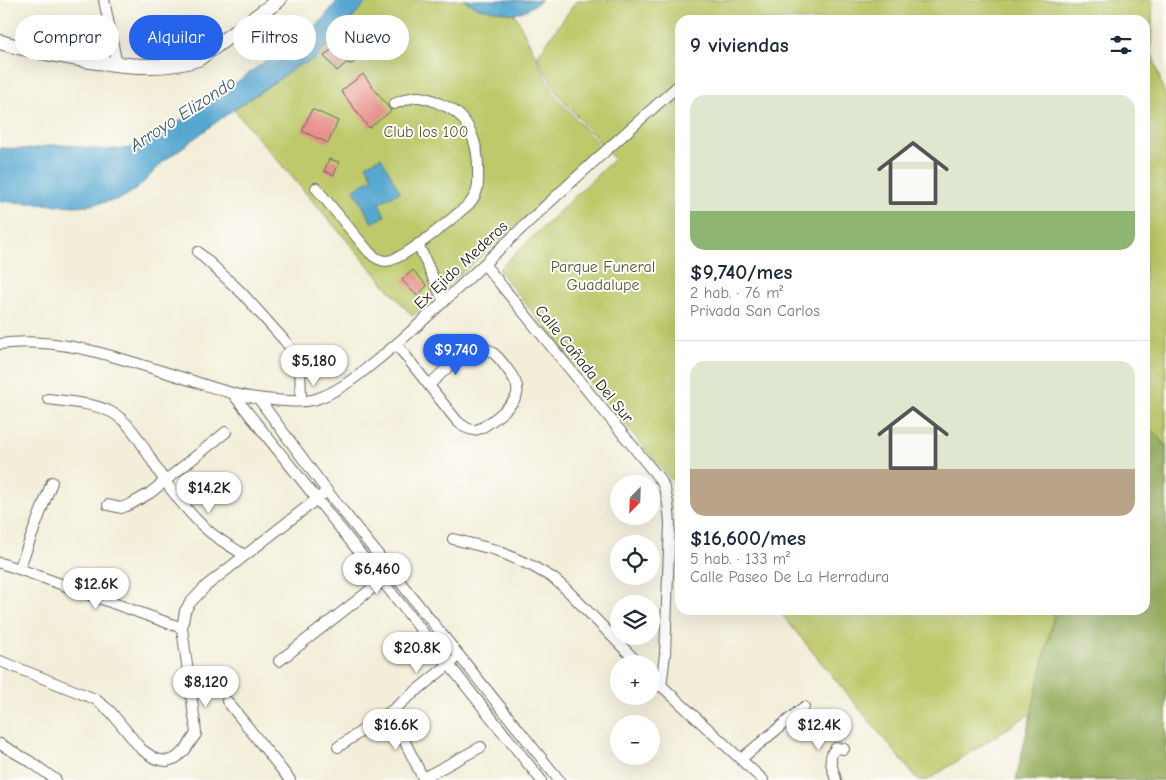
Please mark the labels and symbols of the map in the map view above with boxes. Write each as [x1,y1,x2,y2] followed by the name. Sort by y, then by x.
[125,72,240,157] water label: Arroyo Elizondo
[383,123,469,141] park label: Club los 100
[411,217,512,313] street label: Ex Ejido Mederos
[551,258,655,294] park label: Parque Funeral Guadalupe
[531,302,637,427] street label: Calle Cañada Del Sur
[415,334,497,376] pin: $9,740
[273,344,355,387] pin: $5,180
[168,472,250,514] pin: $14.2K
[610,475,660,525] north arrow
[336,552,418,595] pin: $6,460
[55,568,137,610] pin: $12.6K
[376,632,458,674] pin: $20.8K
[165,666,247,708] pin: $8,120
[355,708,437,751] pin: $16.6K
[778,708,860,751] pin: $12.4K

